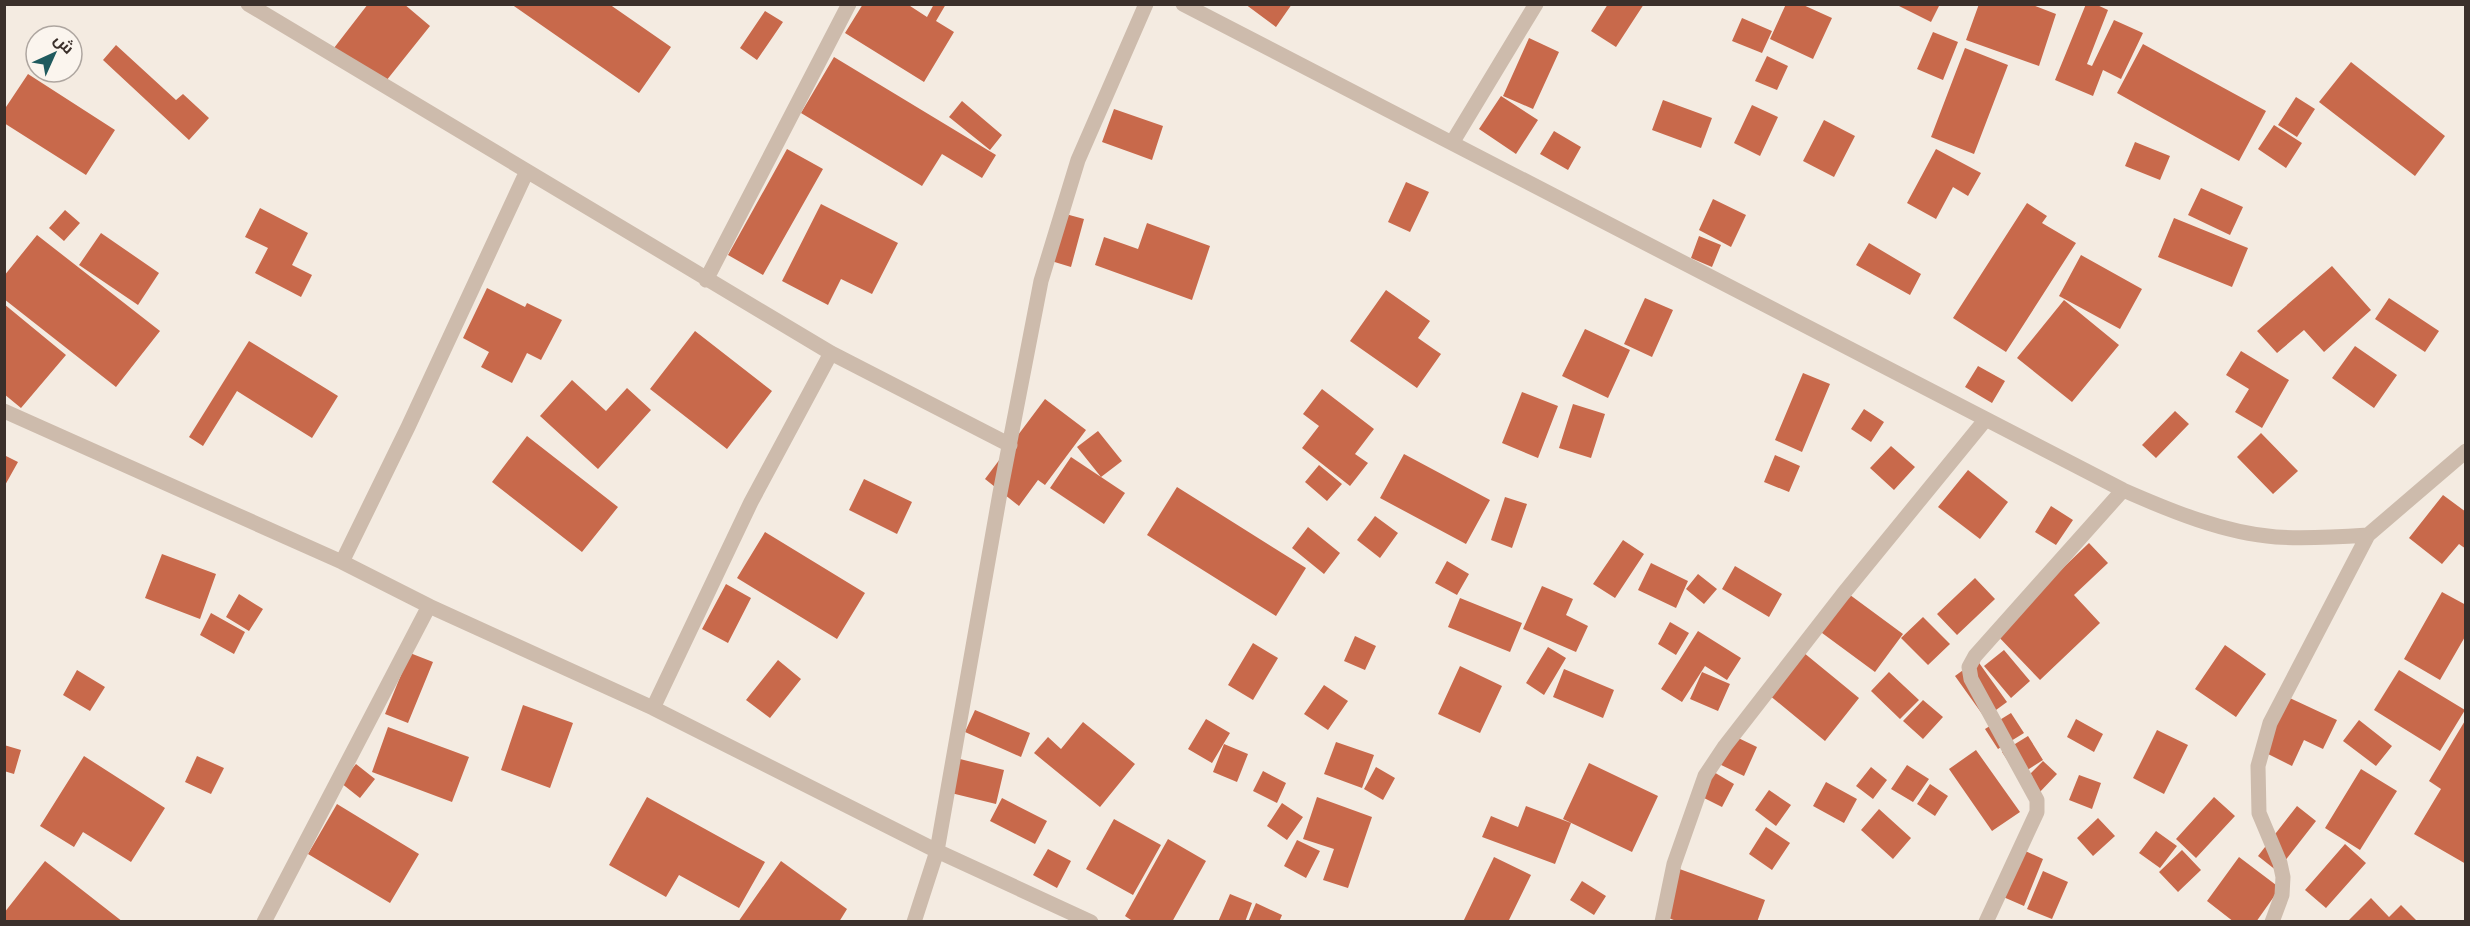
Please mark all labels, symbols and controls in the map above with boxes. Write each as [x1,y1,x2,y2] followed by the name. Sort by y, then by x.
[24,24,84,84] north arrow
[50,28,80,58] text: ش

